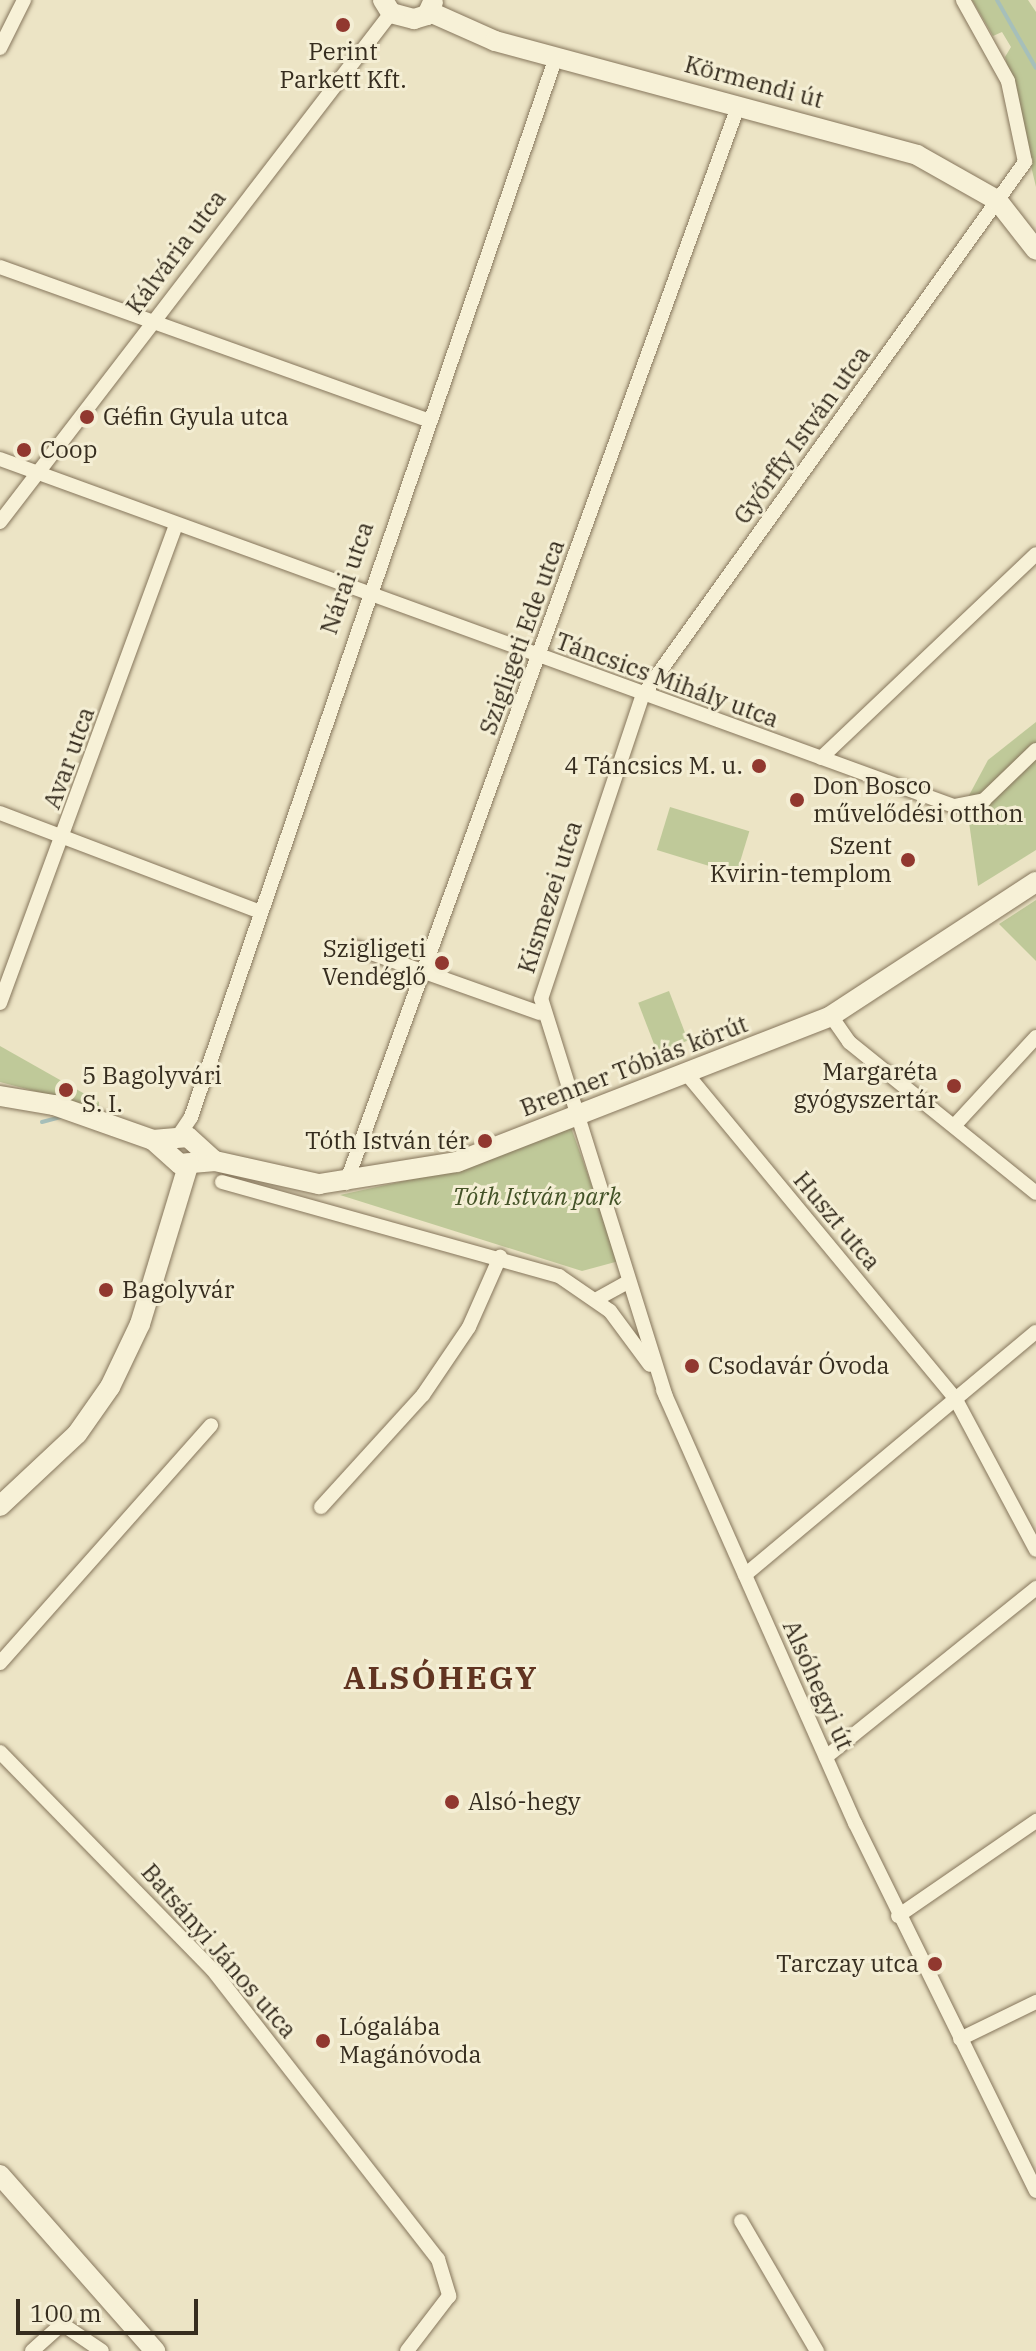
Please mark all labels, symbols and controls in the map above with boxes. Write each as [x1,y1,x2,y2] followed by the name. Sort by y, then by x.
[334,16,352,34] marker: Perint Parkett Kft.
[279,38,407,94] place label: Perint Parkett Kft.
[681,50,827,114] street label: Körmendi út
[120,184,232,320] street label: Kálvária utca
[728,340,876,530] street label: Győrffy István utca
[103,403,289,431] place label: Géfin Gyula utca
[78,408,96,426] marker: Géfin Gyula utca
[40,436,97,464] place label: Coop
[15,441,33,459] marker: Coop
[314,518,380,638] street label: Nárai utca
[473,535,571,739] street label: Szigligeti Ede utca
[551,626,783,734] street label: Táncsics Mihály utca
[37,703,101,813] street label: Avar utca
[564,752,743,780] place label: 4 Táncsics M. u.
[750,757,768,775] marker: 4 Táncsics M. u.
[813,772,1024,828] place label: Don Bosco művelődési otthon
[788,791,806,809] marker: Don Bosco művelődési otthon
[512,817,588,977] street label: Kismezei utca
[710,832,892,888] place label: Szent Kvirin-templom
[899,851,917,869] marker: Szent Kvirin-templom
[322,935,426,991] place label: Szigligeti Vendéglő
[433,954,451,972] marker: Szigligeti Vendéglő
[516,1009,752,1123] street label: Brenner Tóbiás körút
[794,1058,938,1114] place label: Margaréta gyógyszertár
[82,1062,222,1118] place label: 5 Bagolyvári S. I.
[945,1077,963,1095] marker: Margaréta gyógyszertár
[57,1081,75,1099] marker: 5 Bagolyvári S. I.
[305,1127,469,1155] place label: Tóth István tér
[476,1132,494,1150] marker: Tóth István tér
[787,1166,887,1276] street label: Huszt utca
[453,1183,621,1211] park label: Tóth István park
[122,1276,234,1304] place label: Bagolyvár
[97,1281,115,1299] marker: Bagolyvár
[708,1352,890,1380] place label: Csodavár Óvoda
[683,1357,701,1375] marker: Csodavár Óvoda
[777,1616,859,1754] street label: Alsóhegyi út
[343,1658,539,1696] district label: ALSÓHEGY
[468,1788,581,1816] place label: Alsó-hegy
[443,1793,461,1811] marker: Alsó-hegy
[135,1858,303,2044] street label: Batsányi János utca
[776,1950,919,1978] place label: Tarczay utca
[926,1955,944,1973] marker: Tarczay utca
[339,2013,482,2069] place label: Lógalába Magánóvoda
[314,2032,332,2050] marker: Lógalába Magánóvoda
[20,2283,202,2333] scale bar
[30,2297,102,2329] text: 100 m

